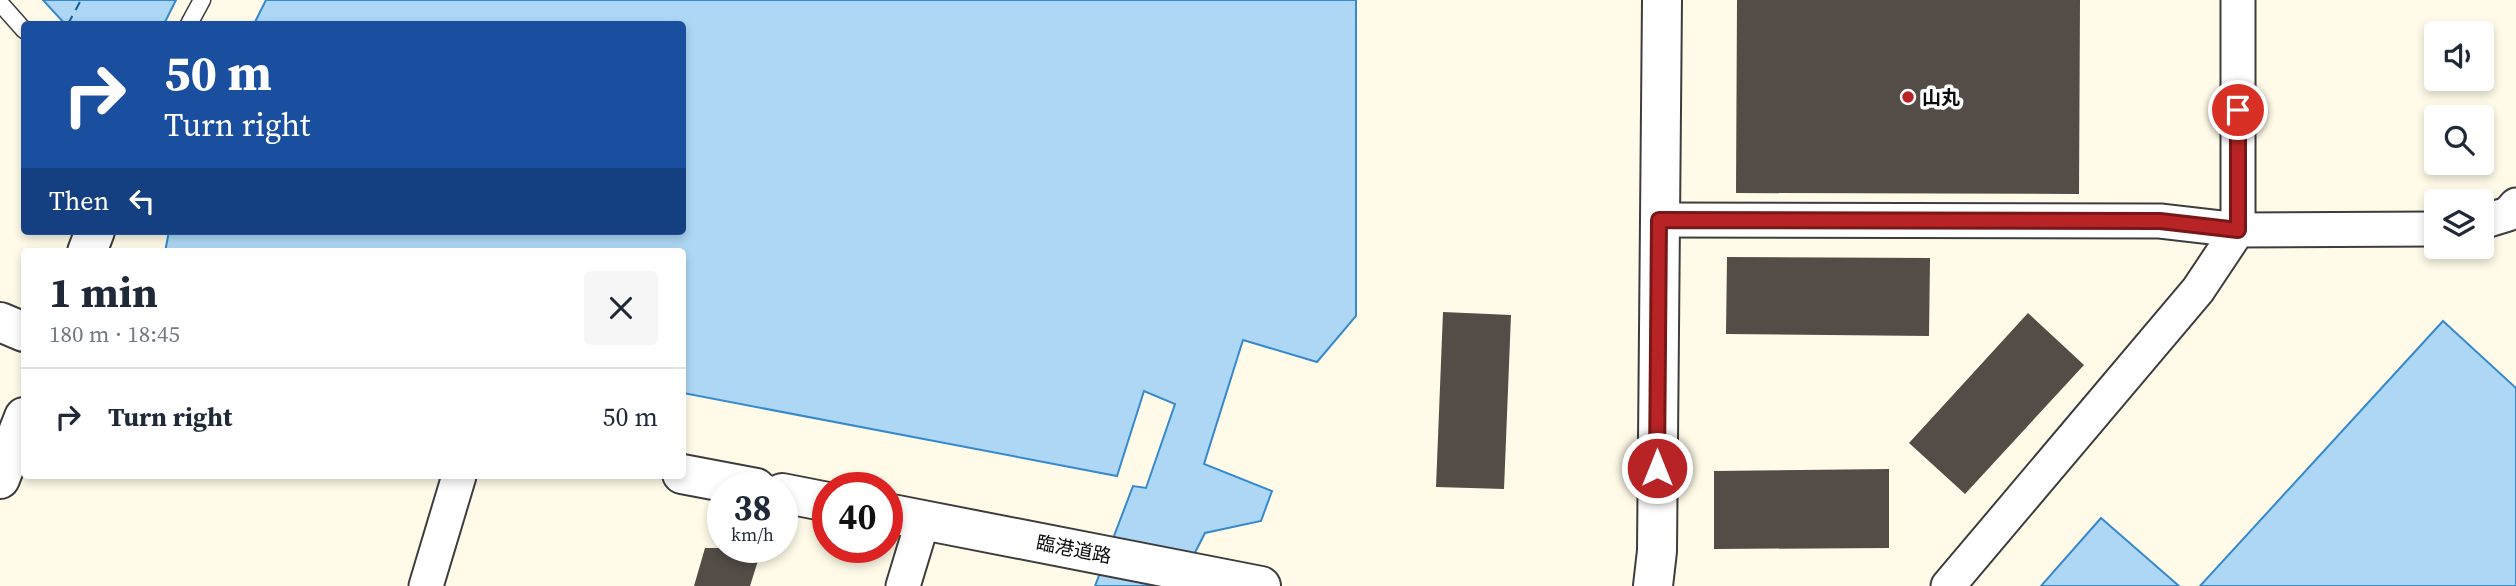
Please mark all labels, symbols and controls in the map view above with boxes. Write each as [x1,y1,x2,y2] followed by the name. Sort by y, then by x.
[2424,21,2494,259] map controls
[2424,21,2494,91] button: sound
[164,39,272,106] text: 50 m
[49,49,140,140] icon: right
[2208,80,2268,140] pin
[1922,84,1960,110] place label: 山丸
[1900,89,1916,105] marker: 山丸
[2219,91,2257,129] icon: arrive
[164,103,310,147] text: Turn right
[2424,105,2494,175] button: search
[123,182,161,220] icon: left
[49,183,109,219] text: Then
[2424,189,2494,259] button: layers
[49,263,158,321] text: 1 min
[584,271,658,345] button: close
[49,318,180,350] text: 180 m · 18:45
[49,398,87,436] icon: right
[108,399,232,435] text: Turn right
[603,399,658,435] text: 50 m
[1620,431,1694,505] position arrow
[812,472,903,563] speed limit sign: 40
[734,484,771,532] text: 38
[731,522,774,547] text: km/h
[1034,529,1114,569] street label: 臨港道路

